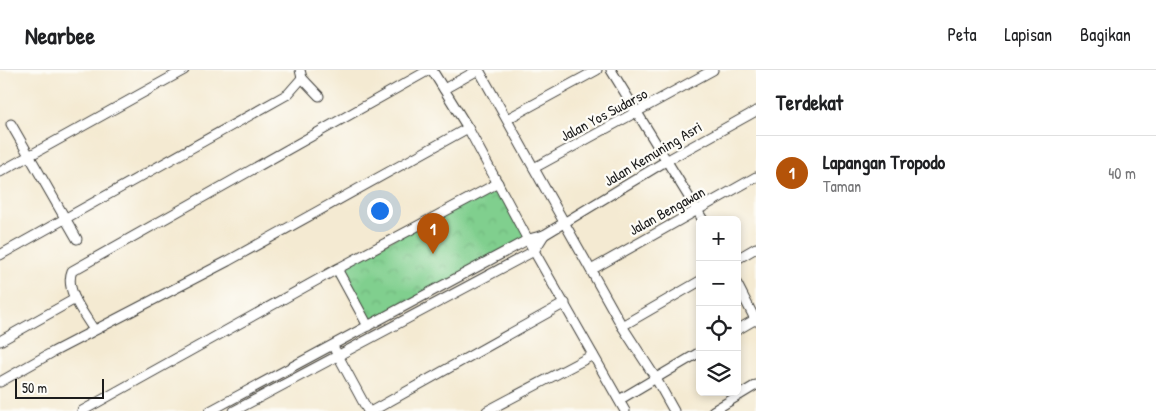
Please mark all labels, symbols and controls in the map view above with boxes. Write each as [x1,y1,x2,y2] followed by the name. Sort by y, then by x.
[25,19,95,51] text: Nearbee
[947,22,976,47] text: Peta
[1004,22,1052,47] text: Lapisan
[1080,22,1131,47] text: Bagikan
[557,83,651,146] street label: Jalan Yos Sudarso
[776,88,843,117] text: Terdekat
[600,116,706,191] street label: Jalan Kemuning Asri
[823,149,945,175] text: Lapangan Tropodo
[789,162,795,184] text: 1
[1108,162,1136,184] text: 40 m
[823,175,861,197] text: Taman
[625,181,709,240] street label: Jalan Bengawan
[367,198,393,224] your location
[417,213,449,254] pin: 1
[696,216,741,396] map controls
[696,216,741,261] button: +
[696,261,741,306] button: −
[696,306,741,351] button: locate
[696,351,741,396] button: layers
[15,376,104,399] scale bar
[22,378,47,397] text: 50 m

